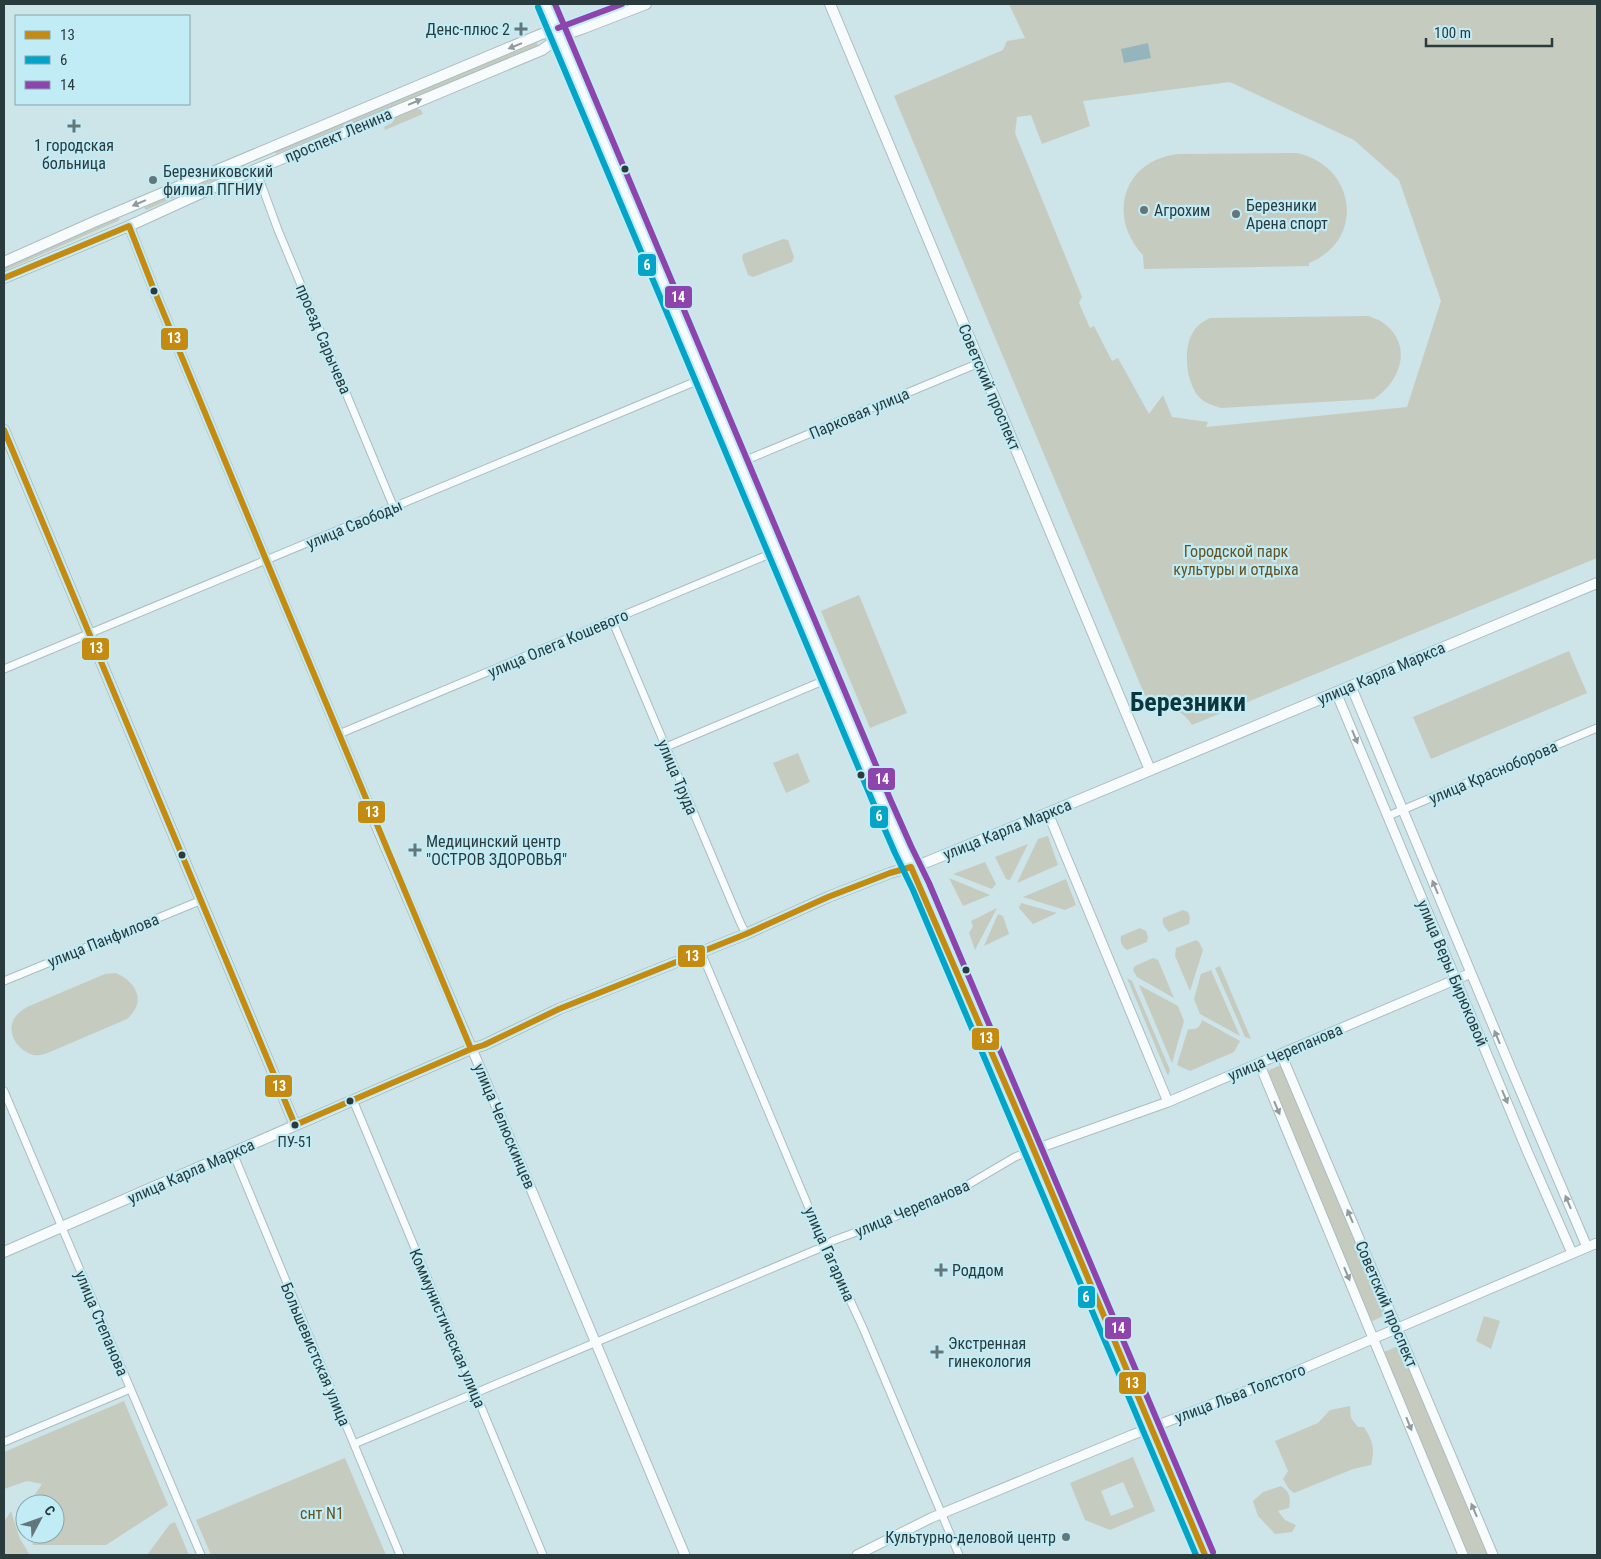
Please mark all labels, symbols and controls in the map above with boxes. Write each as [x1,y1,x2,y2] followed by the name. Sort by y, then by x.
[15,15,190,105] legend
[1426,15,1552,47] scale bar
[426,20,510,39] place label: Денс-плюс 2
[514,22,528,36] marker: Денс-плюс 2
[1434,24,1471,42] text: 100 m
[60,26,75,44] text: 13
[507,42,522,50] one-way arrow
[60,51,67,69] text: 6
[60,76,75,94] text: 14
[408,98,422,106] one-way arrow
[282,104,395,167] street label: проспект Ленина
[67,119,81,133] marker: 1 городская больница
[34,136,114,173] place label: 1 городская больница
[163,162,273,199] place label: Березниковский филиал ПГНИУ
[620,164,630,174] unlabelled marker
[147,174,159,186] marker: Березниковский филиал ПГНИУ
[1246,196,1328,233] place label: Березники Арена спорт
[131,199,146,207] one-way arrow
[1154,201,1210,220] place label: Агрохим
[1138,204,1150,216] marker: Агрохим
[1230,208,1242,220] marker: Березники Арена спорт
[637,253,657,277] line badge: 6
[643,257,651,273] text: 6
[292,281,355,397] street label: проезд Сарычева
[664,285,693,309] line badge: 14
[149,286,159,296] unlabelled marker
[671,289,685,305] text: 14
[954,321,1025,453] street label: Советский проспект
[160,327,189,351] line badge: 13
[167,330,181,346] text: 13
[806,384,912,443] street label: Парковая улица
[303,496,405,553] street label: улица Свободы
[1173,542,1299,579] park label: Городской парк культуры и отдыха
[485,605,631,682] street label: улица Олега Кошевого
[81,637,110,661] line badge: 13
[1315,638,1448,709] street label: улица Карла Маркса
[89,640,103,656] text: 13
[1130,687,1246,717] district label: Березники
[1352,730,1360,744] one-way arrow
[653,737,702,818] street label: улица Труда
[1426,737,1560,808] street label: улица Красноборова
[867,767,896,791] line badge: 14
[856,770,866,780] unlabelled marker
[875,771,889,787] text: 14
[940,795,1074,864] street label: улица Карла Маркса
[357,800,386,824] line badge: 13
[365,804,379,820] text: 13
[869,805,889,829] line badge: 6
[875,808,883,824] text: 6
[426,832,567,869] place label: Медицинский центр "ОСТРОВ ЗДОРОВЬЯ"
[408,843,422,857] marker: Медицинский центр "ОСТРОВ ЗДОРОВЬЯ"
[177,850,187,860] unlabelled marker
[1430,880,1438,894] one-way arrow
[1413,897,1492,1049] street label: улица Веры Бирюковой
[45,910,162,971] street label: улица Панфилова
[677,944,706,968] line badge: 13
[685,948,699,964] text: 13
[961,965,971,975] unlabelled marker
[1225,1020,1345,1085] street label: улица Черепанова
[971,1027,1000,1051] line badge: 13
[979,1030,993,1046] text: 13
[1493,1030,1501,1044] one-way arrow
[470,1061,540,1192] street label: улица Челюскинцев
[264,1074,293,1098] line badge: 13
[272,1078,286,1094] text: 13
[1501,1090,1509,1105] one-way arrow
[345,1096,355,1106] unlabelled marker
[1274,1101,1282,1115] one-way arrow
[290,1120,300,1130] marker: ПУ-51
[277,1133,313,1151] place label: ПУ-51
[125,1135,257,1208] street label: улица Карла Маркса
[852,1176,972,1241] street label: улица Черепанова
[1563,1195,1571,1209] one-way arrow
[800,1204,859,1305] street label: улица Гагарина
[1345,1209,1353,1223] one-way arrow
[1351,1238,1422,1370] street label: Советский проспект
[405,1246,490,1411] street label: Коммунистическая улица
[952,1261,1004,1280] place label: Роддом
[934,1263,948,1277] marker: Роддом
[1343,1267,1351,1281] one-way arrow
[71,1268,132,1379] street label: улица Степанова
[277,1280,354,1429] street label: Большевистская улица
[1077,1285,1096,1309] line badge: 6
[1082,1289,1090,1305] text: 6
[1104,1316,1132,1340] line badge: 14
[1111,1320,1125,1336] text: 14
[948,1334,1031,1371] place label: Экстренная гинекология
[930,1345,944,1359] marker: Экстренная гинекология
[1172,1360,1308,1427] street label: улица Льва Толстого
[1118,1371,1147,1395] line badge: 13
[1125,1375,1139,1391] text: 13
[1405,1417,1413,1432] one-way arrow
[15,1494,65,1544] north arrow
[41,1502,58,1519] text: С
[1470,1503,1478,1517] one-way arrow
[300,1504,344,1523] park label: снт N1
[885,1528,1056,1547] place label: Культурно-деловой центр
[1060,1531,1072,1543] marker: Культурно-деловой центр

